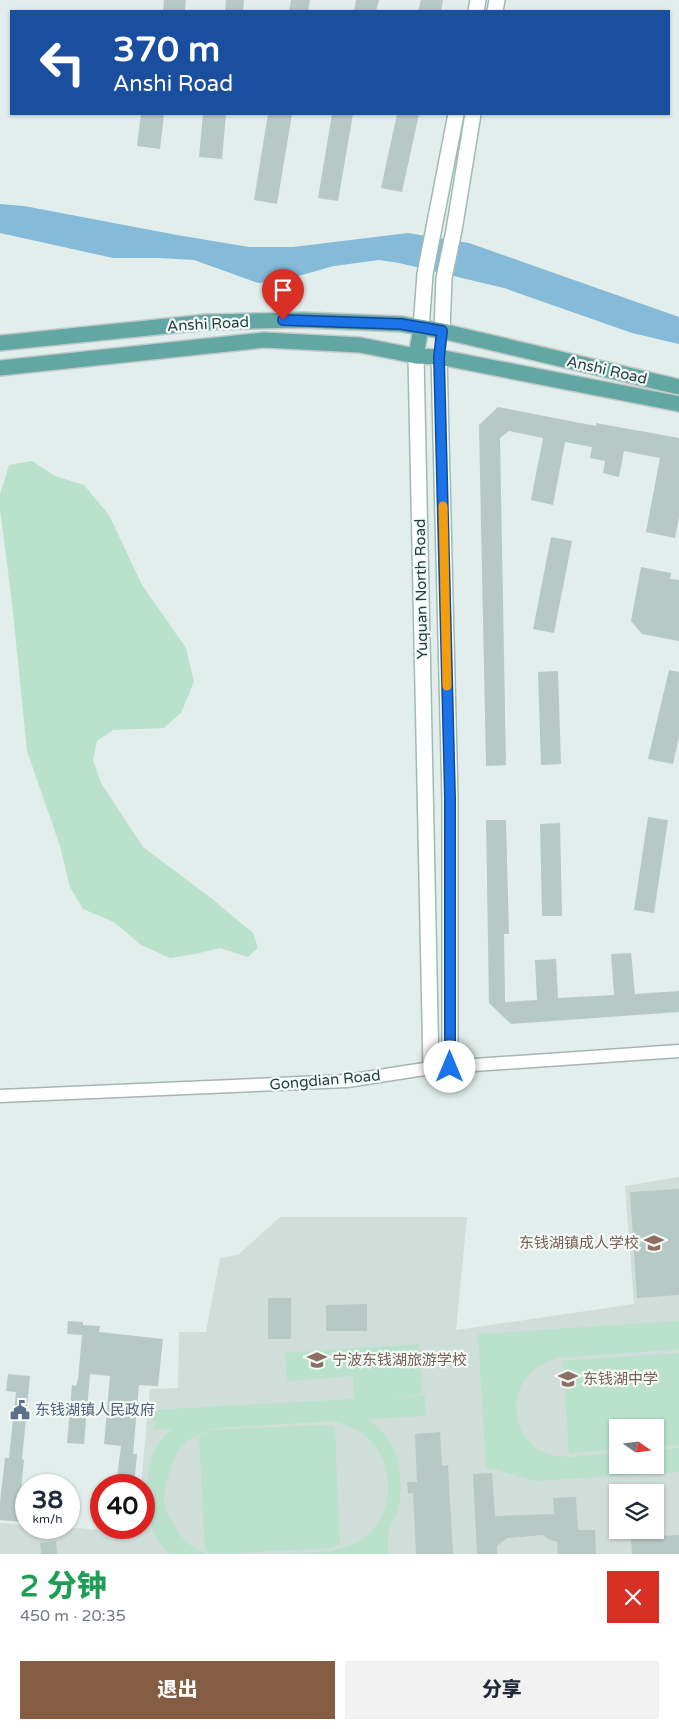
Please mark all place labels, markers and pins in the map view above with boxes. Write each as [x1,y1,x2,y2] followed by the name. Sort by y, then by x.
[262,269,304,320] pin
[643,1232,665,1254] school or university icon: 东钱湖镇成人学校
[519,1234,639,1252] place label: 东钱湖镇成人学校
[306,1349,328,1371] school or university icon: 宁波东钱湖旅游学校
[332,1351,467,1369] place label: 宁波东钱湖旅游学校
[557,1368,579,1390] school or university icon: 东钱湖中学
[583,1370,658,1388] place label: 东钱湖中学
[9,1399,31,1421] public building icon: 东钱湖镇人民政府
[35,1401,155,1419] place label: 东钱湖镇人民政府

